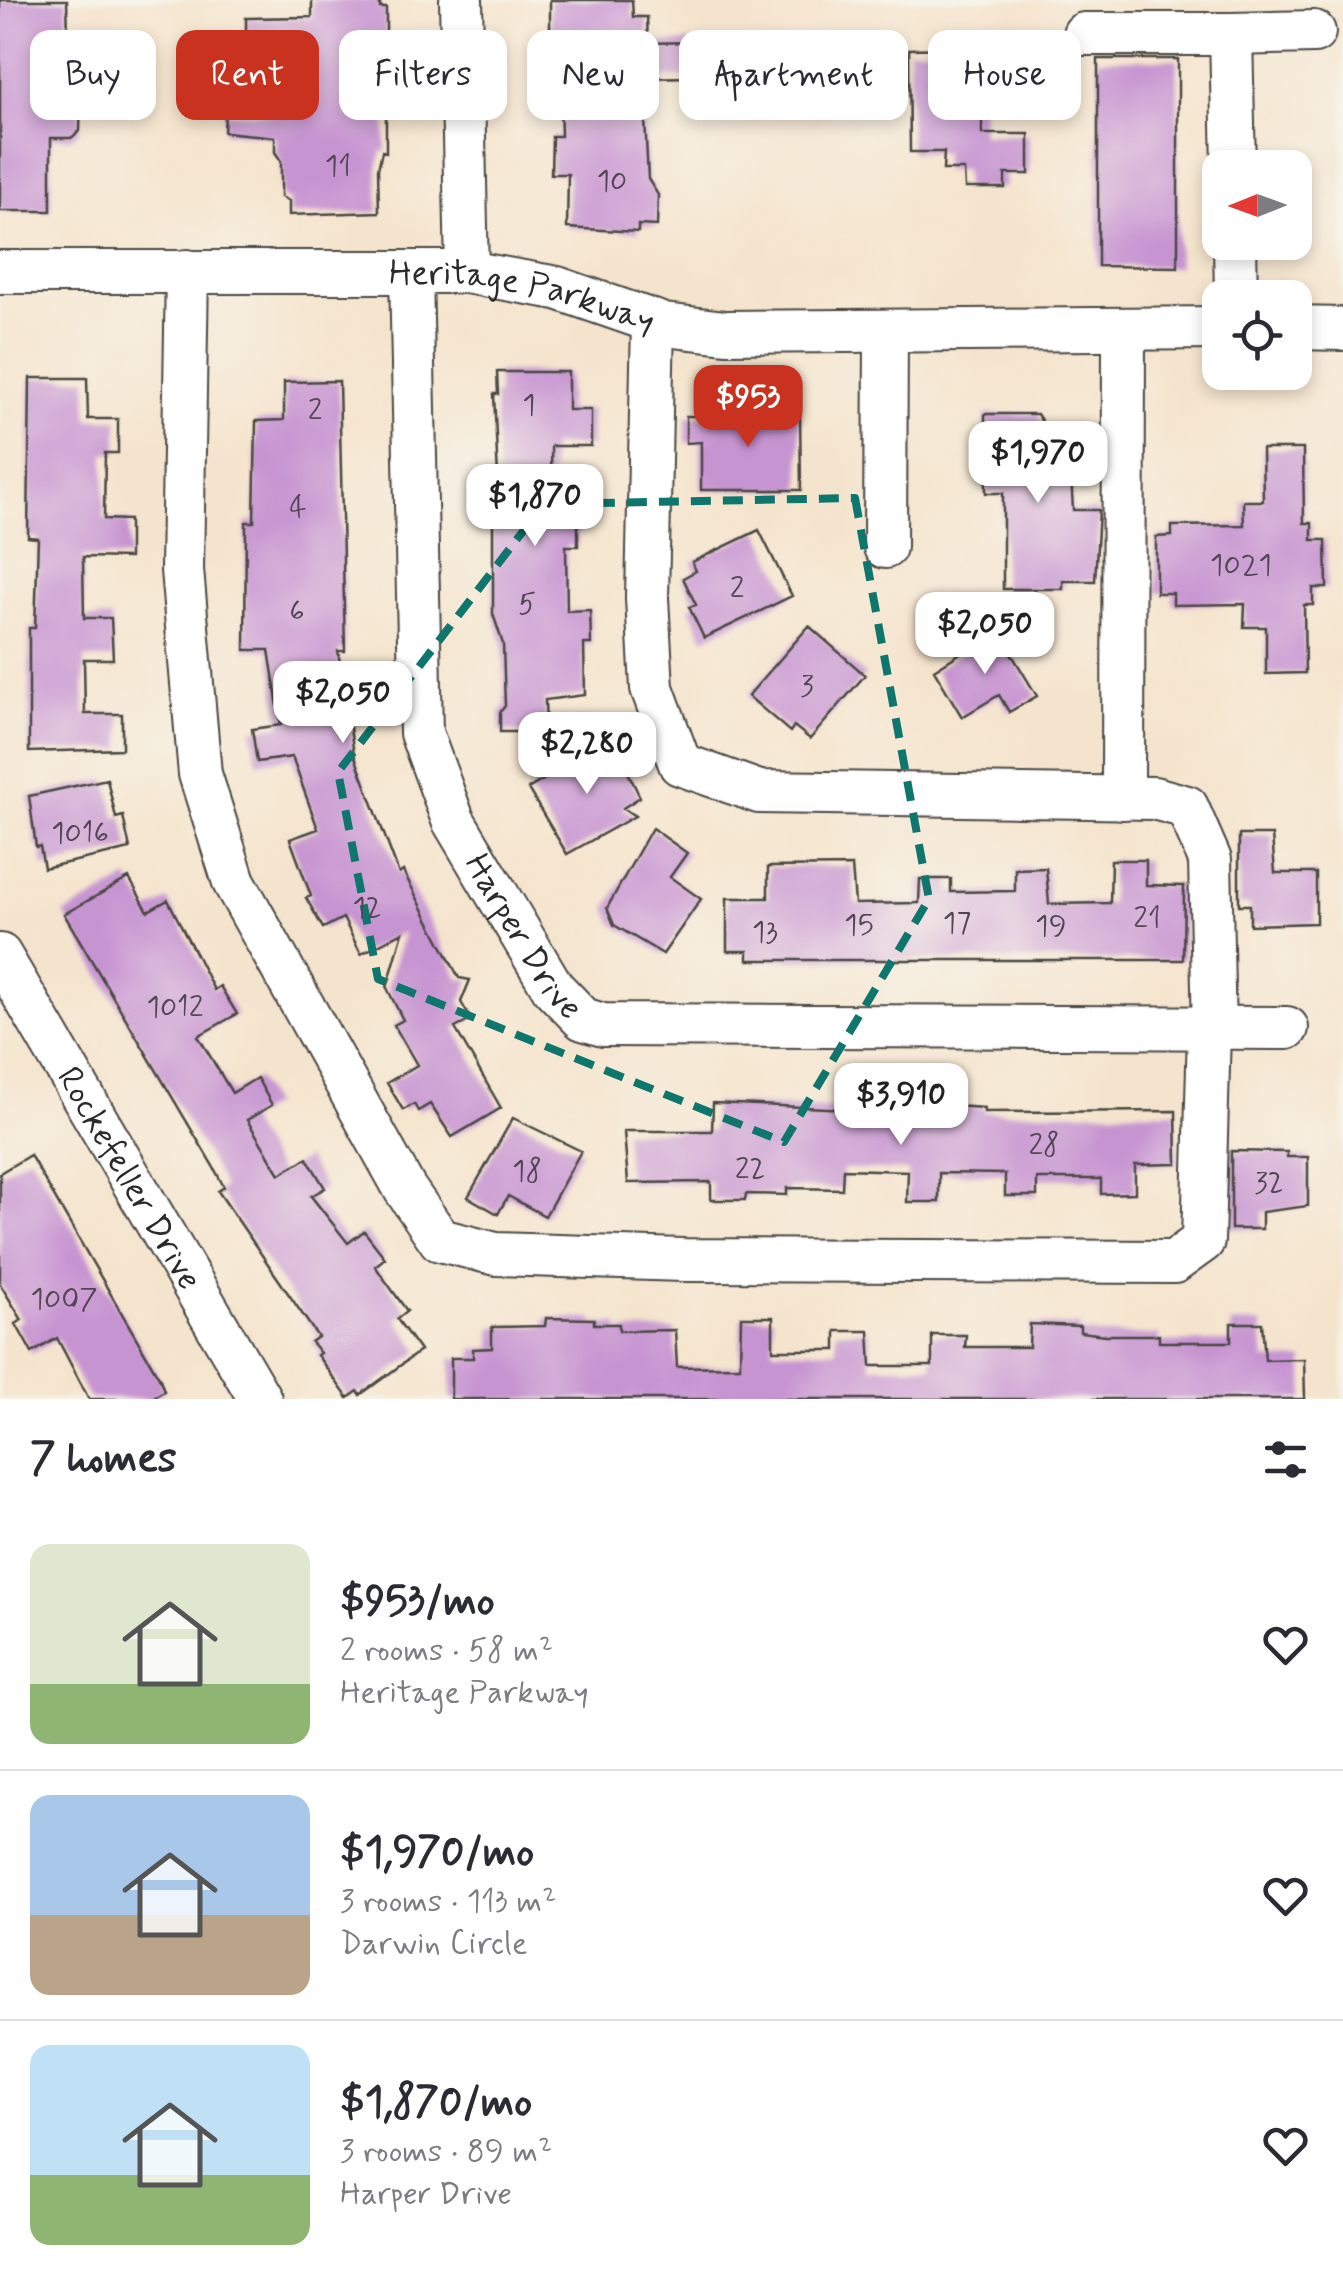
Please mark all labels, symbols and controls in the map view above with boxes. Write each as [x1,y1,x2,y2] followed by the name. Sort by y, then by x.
[30,30,156,120] chip: Buy
[176,30,319,120] chip: Rent
[339,30,507,120] chip: Filters
[527,30,659,120] chip: New
[679,30,908,120] chip: Apartment
[928,30,1081,120] chip: House
[325,147,351,186] house number: 11
[1202,150,1312,260] north arrow
[1202,150,1312,390] map controls
[597,162,627,201] house number: 10
[389,251,661,345] street label: Heritage Parkway
[1202,280,1312,390] button: locate
[689,365,807,450] pin: $953
[716,376,780,418] text: $953
[522,386,536,425] house number: 1
[308,391,322,430] house number: 2
[957,421,1119,506] pin: $1,970
[991,432,1085,474] text: $1,970
[454,464,616,549] pin: $1,870
[488,475,582,517] text: $1,870
[289,488,307,527] house number: 4
[1210,546,1272,585] house number: 1021
[730,569,744,608] house number: 2
[518,585,536,624] house number: 5
[289,592,305,631] house number: 6
[904,592,1066,677] pin: $2,050
[937,603,1033,645] text: $2,050
[262,661,424,746] pin: $2,050
[800,667,814,706] house number: 3
[295,672,391,714] text: $2,050
[506,712,668,797] pin: $2,280
[540,723,634,765] text: $2,280
[51,814,109,853] house number: 1016
[453,845,592,1030] street label: Harper Drive
[352,889,382,928] house number: 12
[1133,899,1161,938] house number: 21
[943,904,971,943] house number: 17
[844,906,874,945] house number: 15
[1035,907,1067,946] house number: 19
[752,913,778,952] house number: 13
[147,988,203,1027] house number: 1012
[45,1059,212,1299] street label: Rockefeller Drive
[820,1063,982,1148] pin: $3,910
[856,1074,946,1116] text: $3,910
[1028,1126,1060,1165] house number: 28
[735,1150,765,1189] house number: 22
[512,1152,542,1191] house number: 18
[1254,1164,1284,1203] house number: 32
[31,1280,97,1319] house number: 1007
[30,1432,177,1487] text: 7 homes
[1258,1432,1313,1487] icon: filters
[340,1575,495,1630] text: $953/mo
[110,1584,230,1704] icon: home
[1258,1617,1313,1672] icon: heart
[340,1630,553,1672] text: 2 rooms · 58 m²
[340,1672,589,1714] text: Heritage Parkway
[340,1826,534,1881] text: $1,970/mo
[110,1835,230,1955] icon: home
[1258,1868,1313,1923] icon: heart
[340,1881,556,1923] text: 3 rooms · 113 m²
[340,1923,528,1965] text: Darwin Circle
[340,2076,532,2131] text: $1,870/mo
[110,2085,230,2205] icon: home
[1258,2118,1313,2173] icon: heart
[340,2131,552,2173] text: 3 rooms · 89 m²
[340,2173,512,2215] text: Harper Drive

